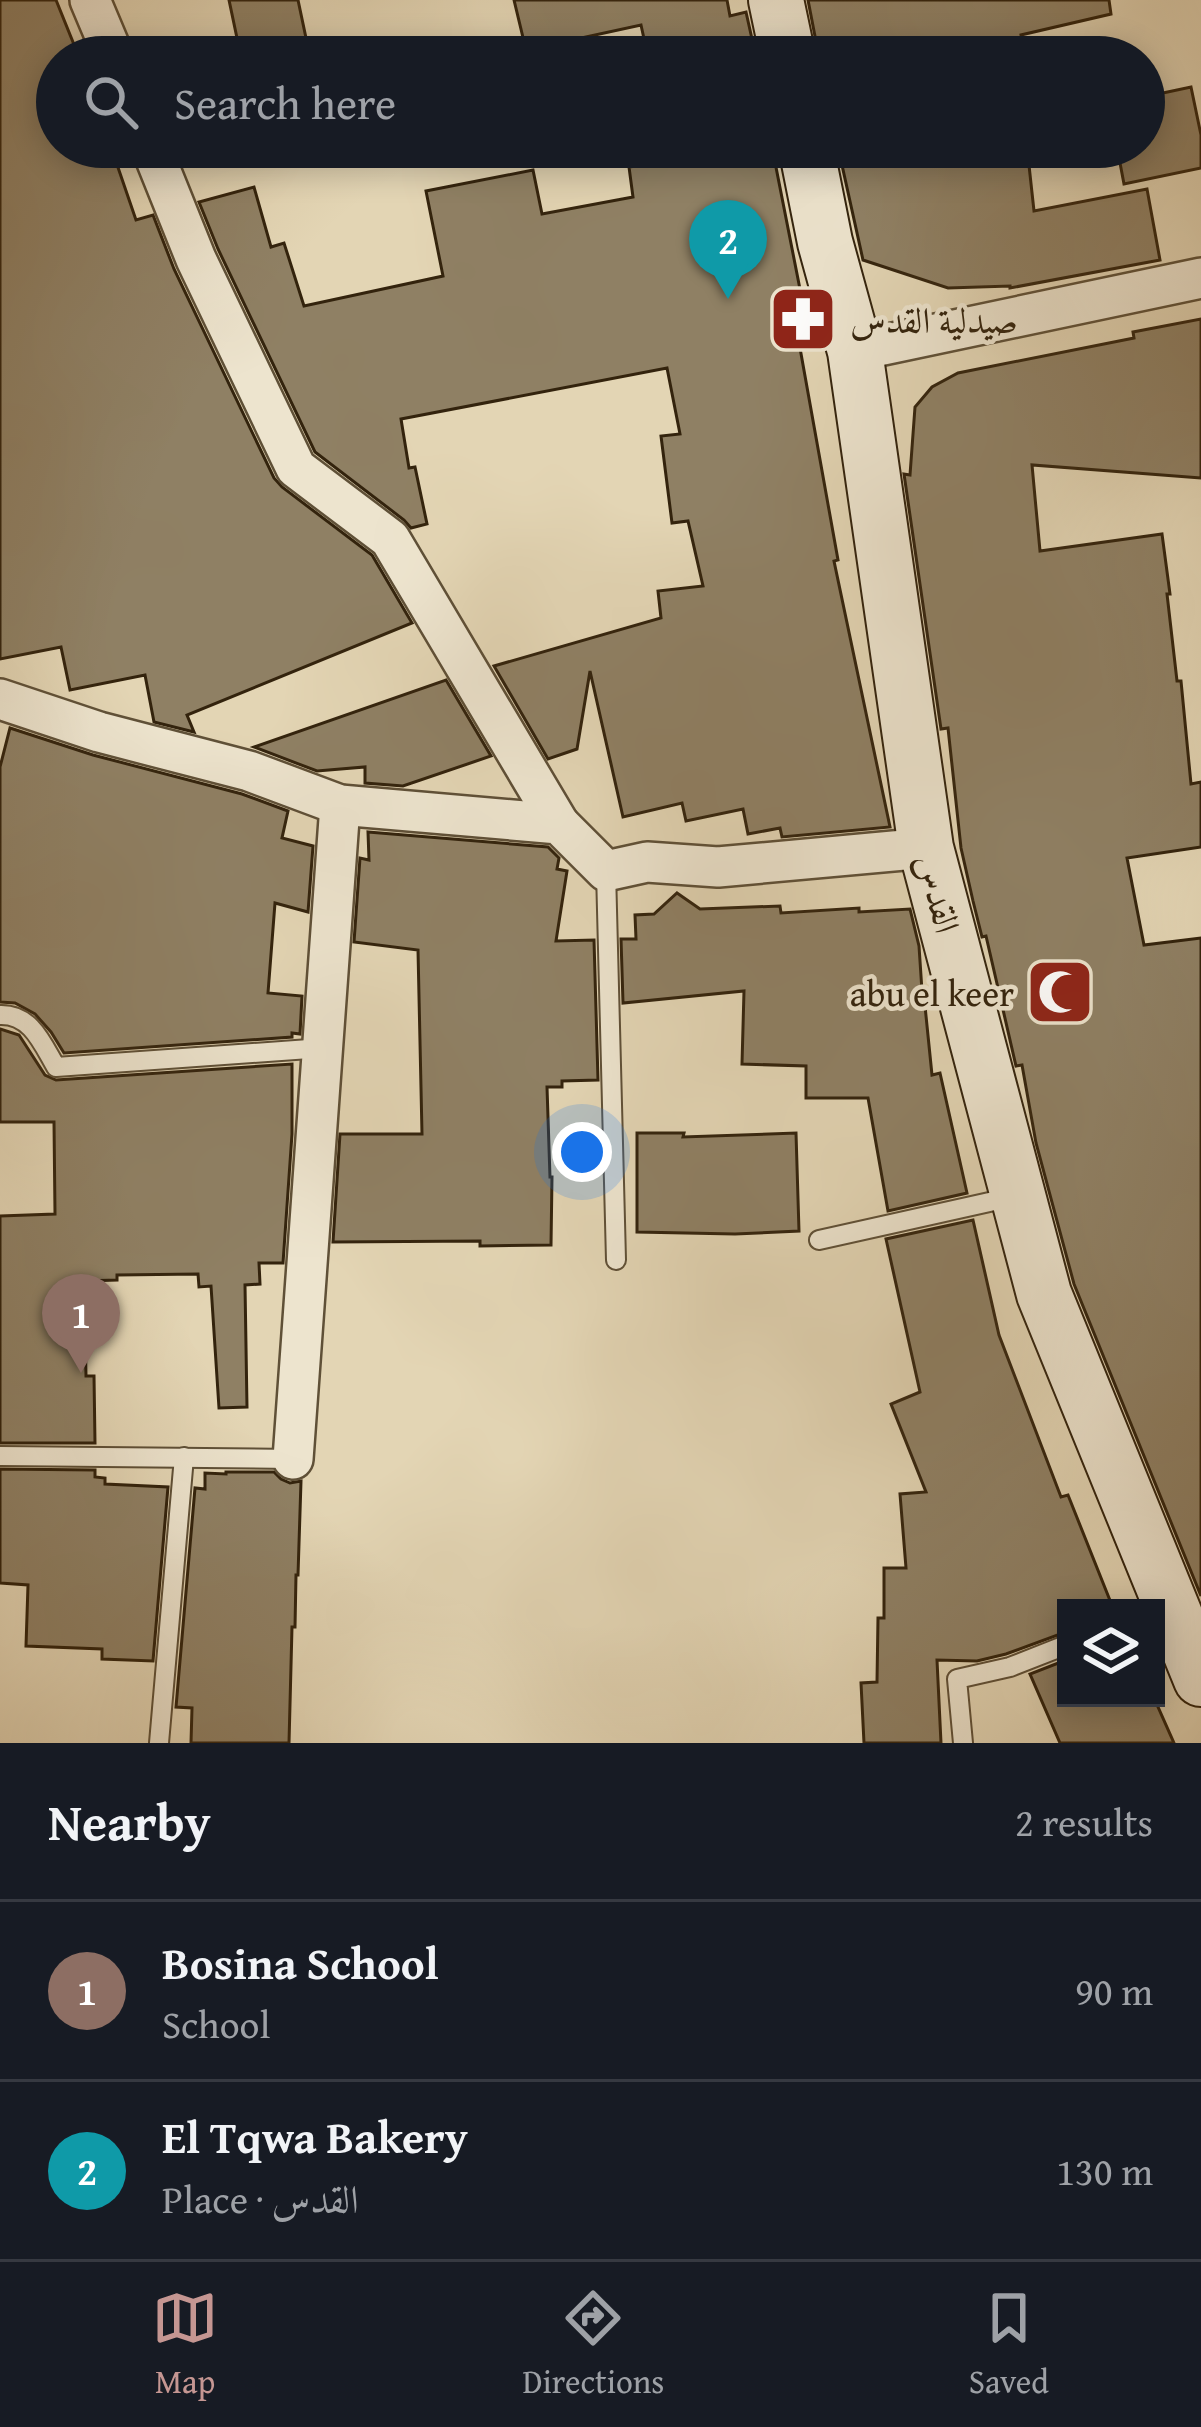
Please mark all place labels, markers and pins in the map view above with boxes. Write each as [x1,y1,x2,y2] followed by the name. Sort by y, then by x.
[689,200,767,299] pin: 2
[768,284,838,354] pharmacy icon: صيدلية القدس
[850,293,1018,346] place label: صيدلية القدس
[1025,957,1095,1027] mosque icon: abu el keer
[850,966,1014,1019] place label: abu el keer
[42,1274,120,1373] pin: 1

